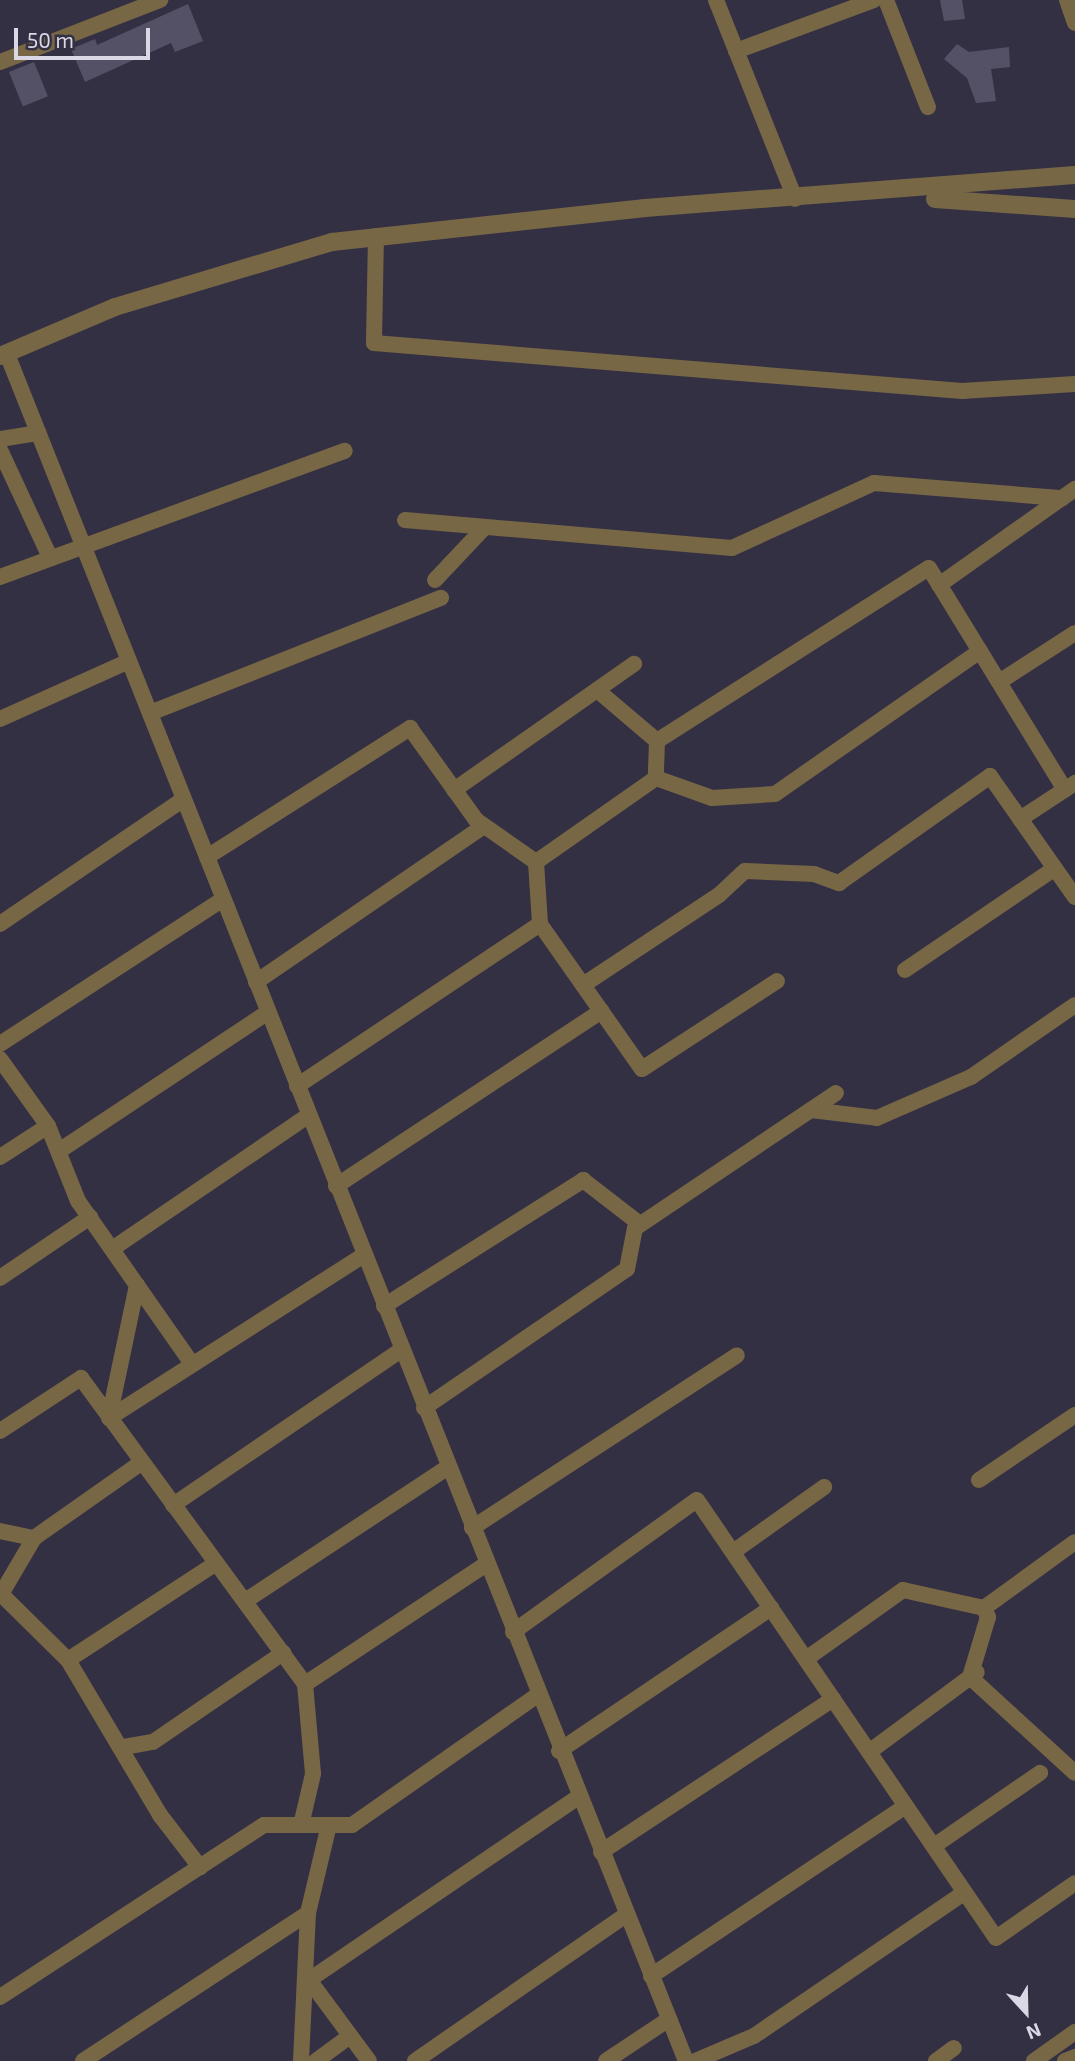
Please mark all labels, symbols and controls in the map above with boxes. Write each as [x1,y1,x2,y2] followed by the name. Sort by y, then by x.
[18,14,154,58] scale bar
[27,27,74,52] text: 50 m
[991,1977,1061,2047] north arrow
[1023,2019,1045,2045] text: N

